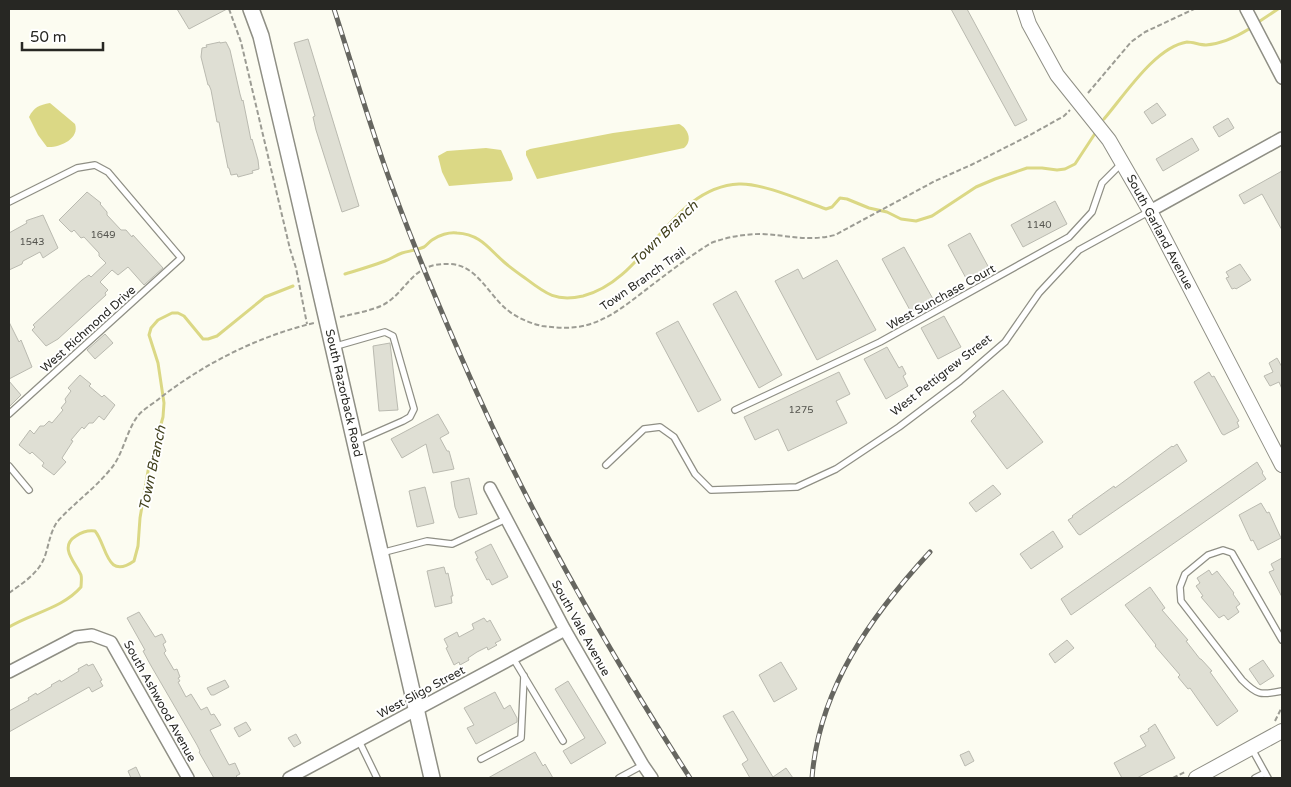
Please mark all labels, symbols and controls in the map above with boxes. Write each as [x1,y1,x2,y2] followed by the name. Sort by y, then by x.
[22,20,104,52] scale bar
[30,28,67,46] text: 50 m
[1124,172,1196,292] street label: South Garland Avenue
[627,197,702,270] water label: Town Branch
[1026,219,1052,231] house number: 1140
[90,229,116,241] house number: 1649
[19,236,45,248] house number: 1543
[597,244,689,314] street label: Town Branch Trail
[884,261,998,333] street label: West Sunchase Court
[38,283,139,375] street label: West Richmond Drive
[322,328,366,458] street label: South Razorback Road
[888,331,995,419] street label: West Pettigrew Street
[788,404,814,416] house number: 1275
[135,424,170,512] water label: Town Branch
[549,578,613,678] street label: South Vale Avenue
[121,638,199,764] street label: South Ashwood Avenue
[375,663,468,721] street label: West Sligo Street

